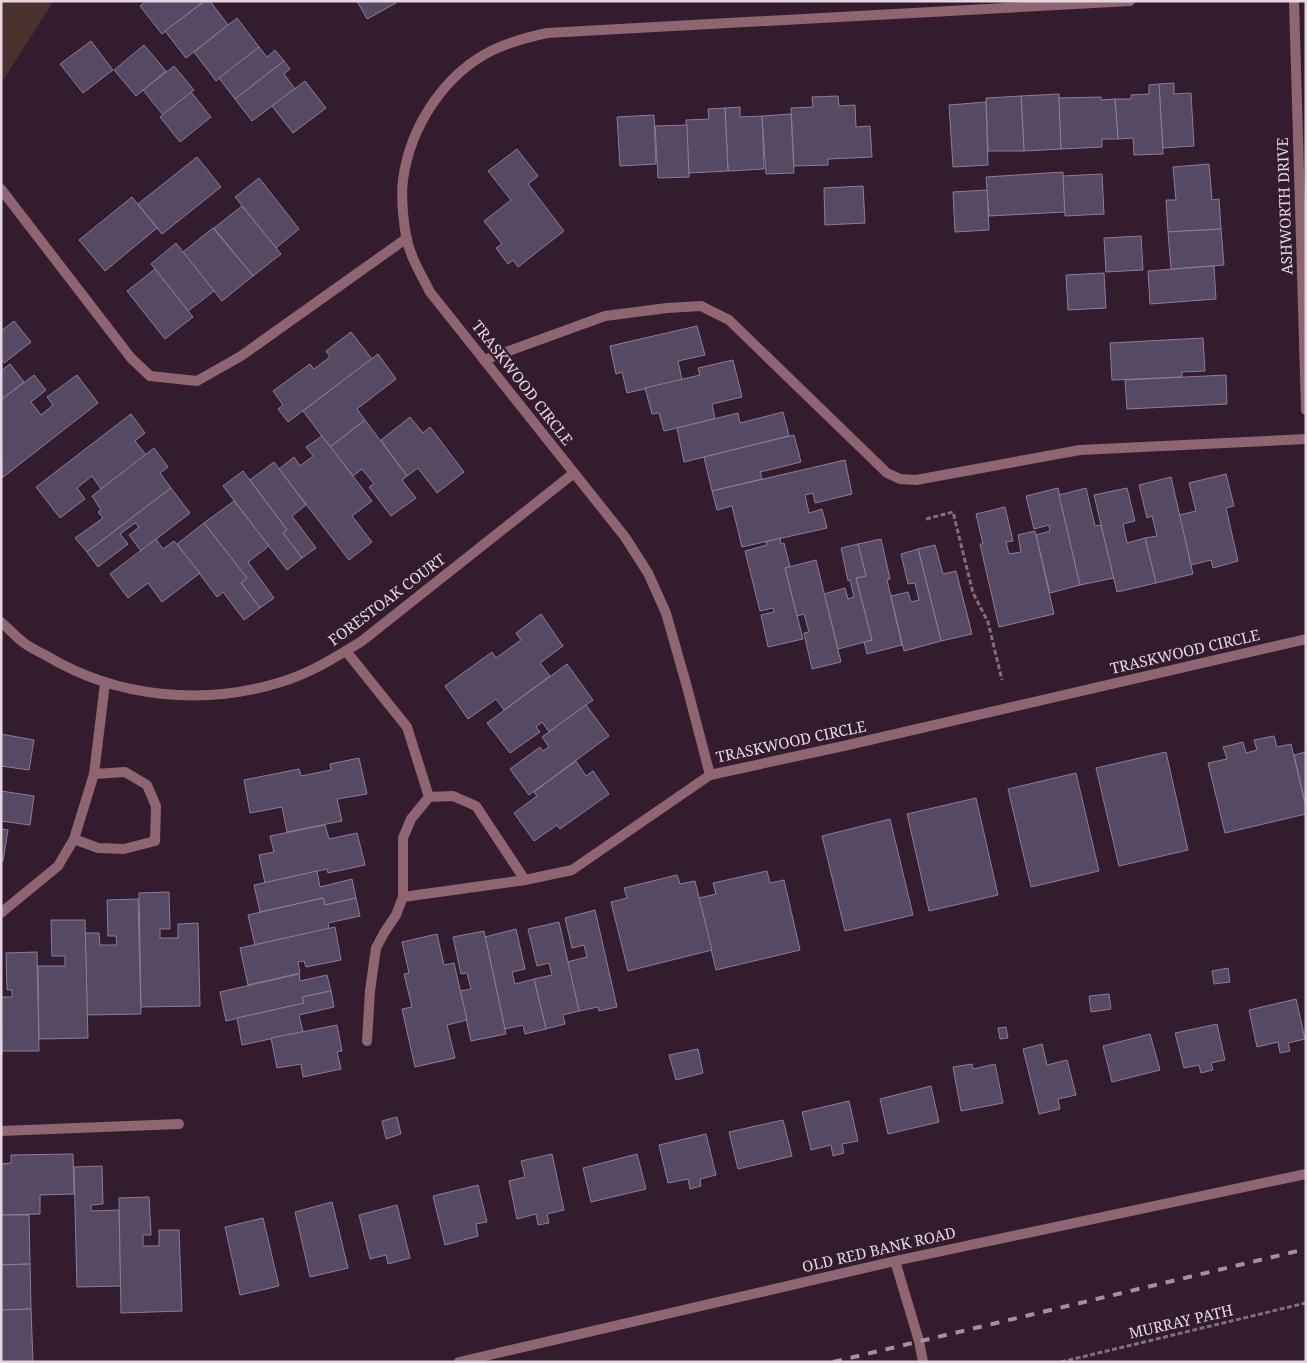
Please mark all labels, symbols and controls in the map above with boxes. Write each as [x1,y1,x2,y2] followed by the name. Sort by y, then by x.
[1272,137,1296,275] street label: ASHWORTH DRIVE
[468,316,578,449] street label: TRASKWOOD CIRCLE
[324,549,449,650] street label: FORESTOAK COURT
[1108,624,1262,678] street label: TRASKWOOD CIRCLE
[714,715,868,767] street label: TRASKWOOD CIRCLE
[800,1222,958,1276] street label: OLD RED BANK ROAD
[1127,1299,1235,1343] street label: MURRAY PATH

